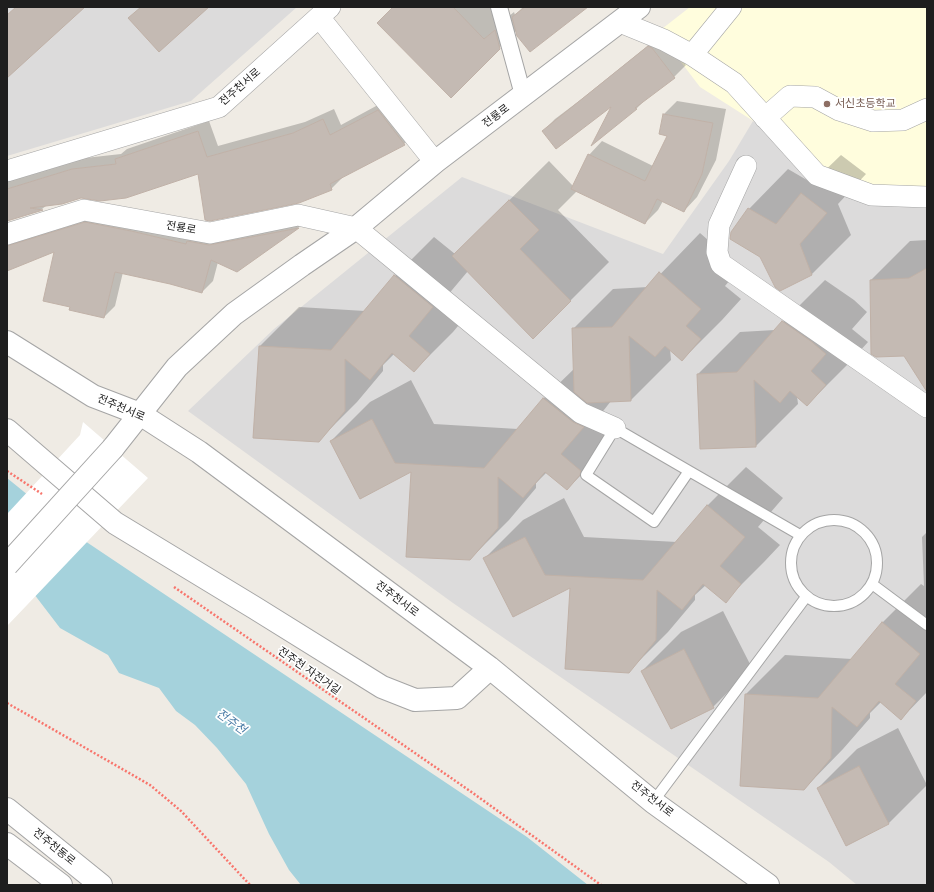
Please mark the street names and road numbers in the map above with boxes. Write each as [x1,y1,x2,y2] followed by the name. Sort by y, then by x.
[217,65,263,109] street label: 전주천서로
[480,102,512,130] street label: 전룡로
[165,219,197,237] street label: 전룡로
[95,392,147,424] street label: 전주천서로
[373,579,421,619] street label: 전주천서로
[275,644,343,698] street label: 전주천 자전거길
[628,778,676,820] street label: 전주천서로
[30,826,78,868] street label: 전주천동로

